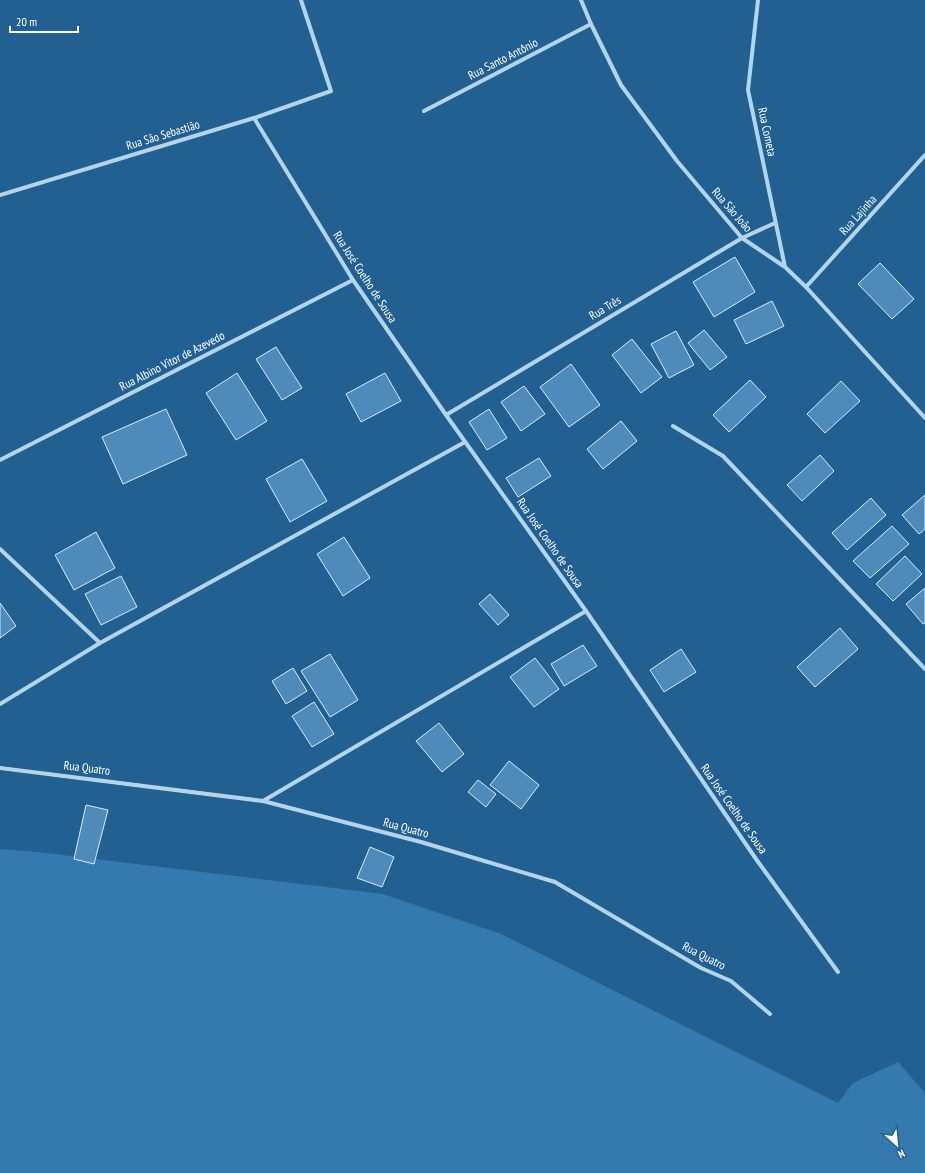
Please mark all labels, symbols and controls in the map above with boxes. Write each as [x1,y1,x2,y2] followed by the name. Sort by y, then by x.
[10,8,78,34] scale bar
[16,14,37,29] text: 20 m
[465,35,540,83] street label: Rua Santo Antônio
[755,106,780,158] street label: Rua Cometa
[124,116,201,153] street label: Rua São Sebastião
[709,184,756,235] street label: Rua São João
[836,191,880,238] street label: Rua Lajinha
[330,228,401,325] street label: Rua José Coelho de Sousa
[586,292,623,323] street label: Rua Três
[117,328,227,394] street label: Rua Albino Vitor de Azevedo
[514,495,587,591] street label: Rua José Coelho de Sousa
[63,757,111,778] street label: Rua Quatro
[698,761,771,857] street label: Rua José Coelho de Sousa
[382,814,431,841] street label: Rua Quatro
[680,938,728,973] street label: Rua Quatro
[877,1125,917,1165] north arrow
[896,1146,907,1162] text: N

